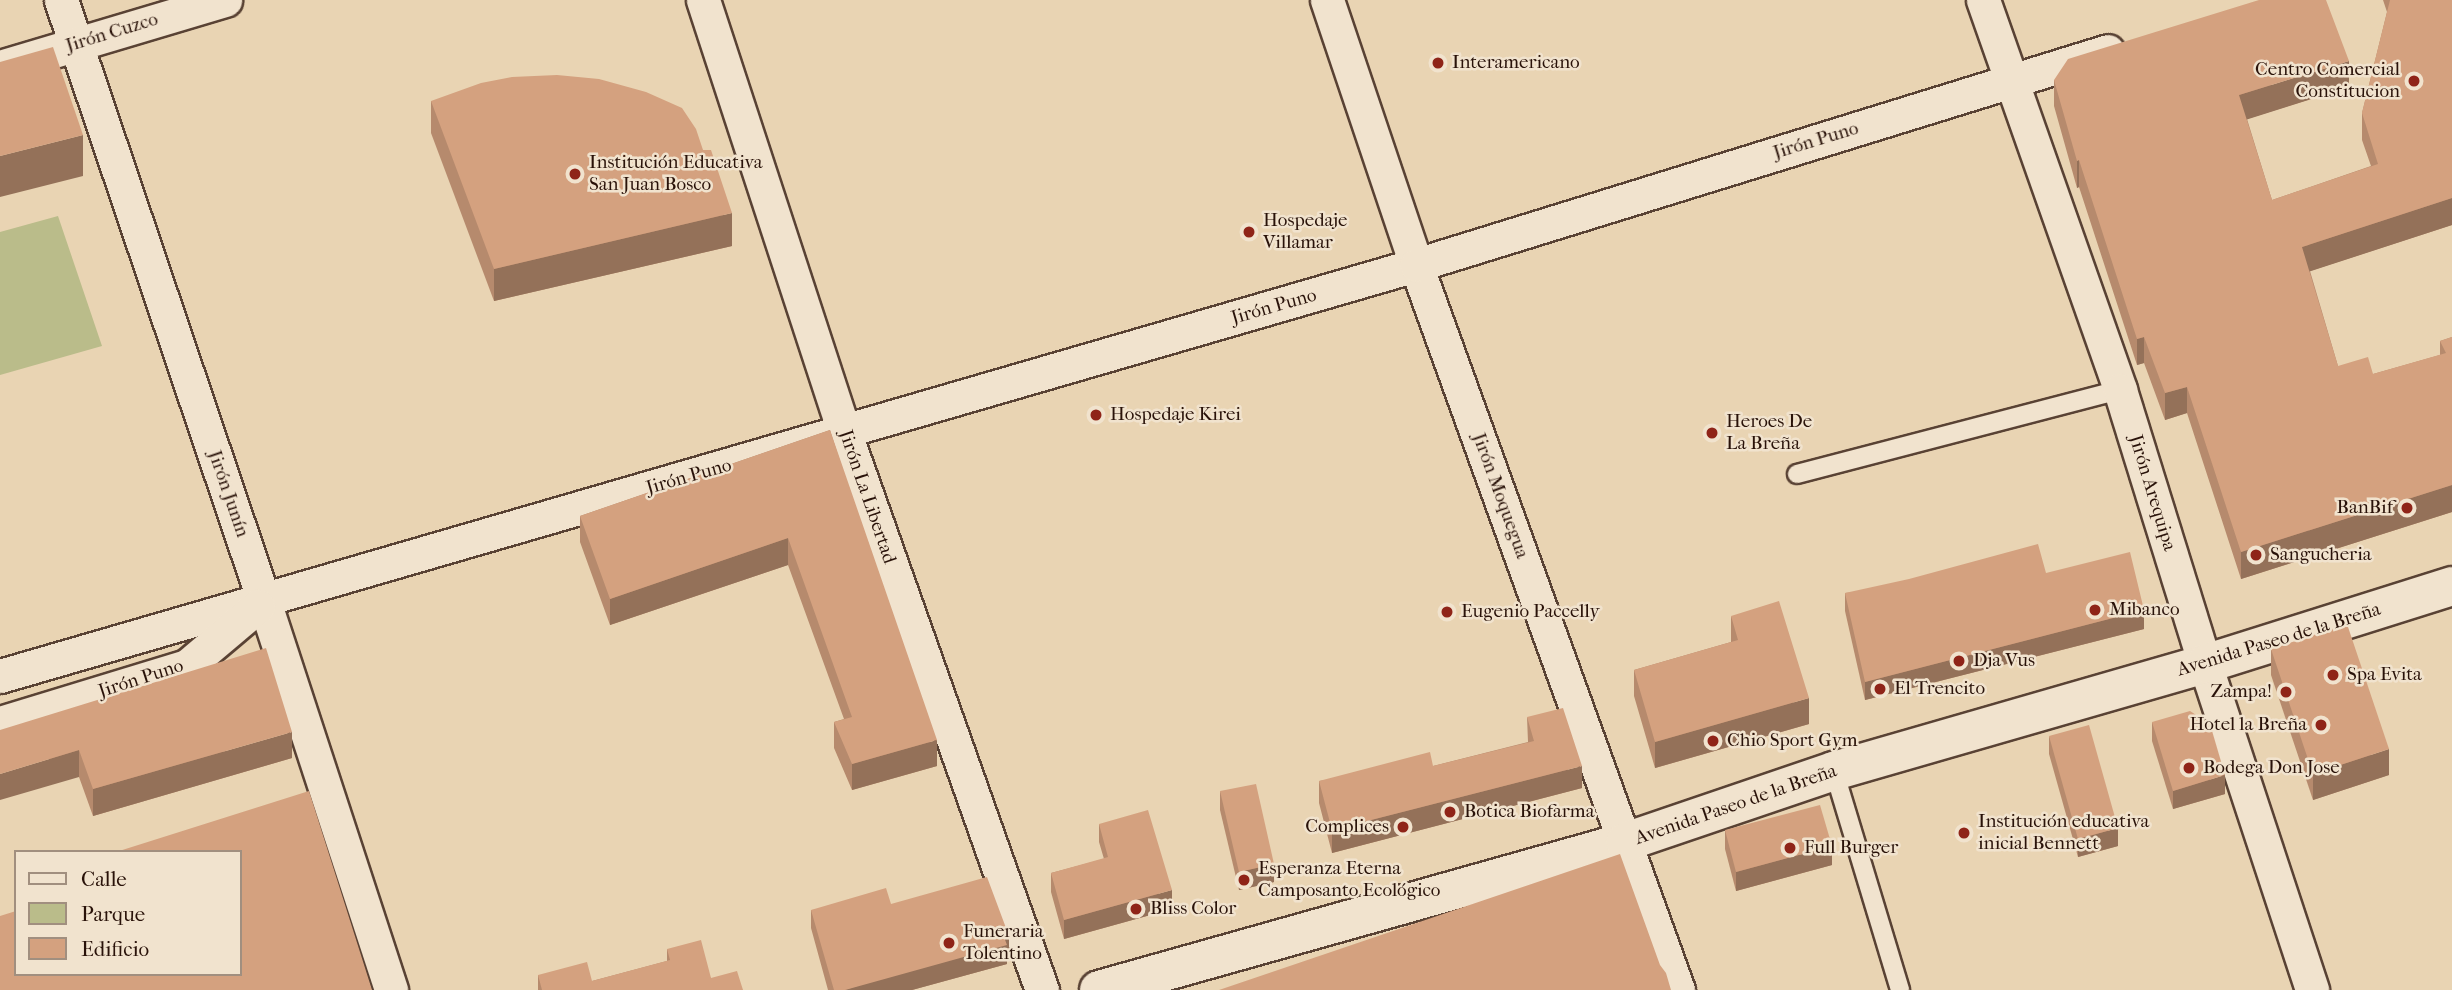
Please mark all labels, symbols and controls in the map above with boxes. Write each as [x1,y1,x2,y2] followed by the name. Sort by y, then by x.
[63,8,161,58] street label: Jirón Cuzco
[1452,52,1580,74] place label: Interamericano
[1430,55,1446,71] marker: Interamericano
[2255,59,2400,103] place label: Centro Comercial Constitucion
[2406,73,2422,89] marker: Centro Comercial Constitucion
[1771,117,1861,165] street label: Jirón Puno
[589,152,763,196] place label: Institución Educativa San Juan Bosco
[567,166,583,182] marker: Institución Educativa San Juan Bosco
[1263,210,1347,254] place label: Hospedaje Villamar
[1241,224,1257,240] marker: Hospedaje Villamar
[1229,284,1319,330] street label: Jirón Puno
[1110,404,1241,426] place label: Hospedaje Kirei
[1088,407,1104,423] marker: Hospedaje Kirei
[1726,411,1812,455] place label: Heroes De La Breña
[1704,425,1720,441] marker: Heroes De La Breña
[833,427,901,567] street label: Jirón La Libertad
[1467,430,1533,562] street label: Jirón Moquegua
[2124,432,2180,554] street label: Jirón Arequipa
[203,448,253,540] street label: Jirón Junín
[644,454,734,500] street label: Jirón Puno
[2337,497,2393,519] place label: BanBif
[2399,500,2415,516] marker: BanBif
[2270,544,2372,566] place label: Sangucheria
[2248,547,2264,563] marker: Sangucheria
[2174,598,2384,682] street label: Avenida Paseo de la Breña
[2109,599,2180,621] place label: Mibanco
[1461,601,1599,623] place label: Eugenio Paccelly
[2087,602,2103,618] marker: Mibanco
[1439,604,1455,620] marker: Eugenio Paccelly
[1973,650,2035,672] place label: Dja Vus
[1951,653,1967,669] marker: Dja Vus
[96,655,186,703] street label: Jirón Puno
[2347,664,2422,686] place label: Spa Evita
[2325,667,2341,683] marker: Spa Evita
[1894,678,1985,700] place label: El Trencito
[1872,681,1888,697] marker: El Trencito
[2210,681,2272,703] place label: Zampa!
[2278,684,2294,700] marker: Zampa!
[2190,714,2307,736] place label: Hotel la Breña
[2313,717,2329,733] marker: Hotel la Breña
[1727,730,1857,752] place label: Chio Sport Gym
[1705,733,1721,749] marker: Chio Sport Gym
[2203,757,2340,779] place label: Bodega Don Jose
[1632,760,1840,850] street label: Avenida Paseo de la Breña
[2181,760,2197,776] marker: Bodega Don Jose
[1464,801,1594,823] place label: Botica Biofarma
[1442,804,1458,820] marker: Botica Biofarma
[1978,811,2149,855] place label: Institución educativa inicial Bennett
[1305,816,1389,838] place label: Complices
[1395,819,1411,835] marker: Complices
[1956,825,1972,841] marker: Institución educativa inicial Bennett
[1804,837,1898,859] place label: Full Burger
[1782,840,1798,856] marker: Full Burger
[14,850,242,976] legend
[1258,858,1440,902] place label: Esperanza Eterna Camposanto Ecológico
[81,867,127,891] text: Calle
[1236,872,1252,888] marker: Esperanza Eterna Camposanto Ecológico
[1150,898,1236,920] place label: Bliss Color
[1128,901,1144,917] marker: Bliss Color
[81,902,145,926] text: Parque
[963,921,1044,965] place label: Funeraria Tolentino
[941,935,957,951] marker: Funeraria Tolentino
[81,937,149,961] text: Edificio

